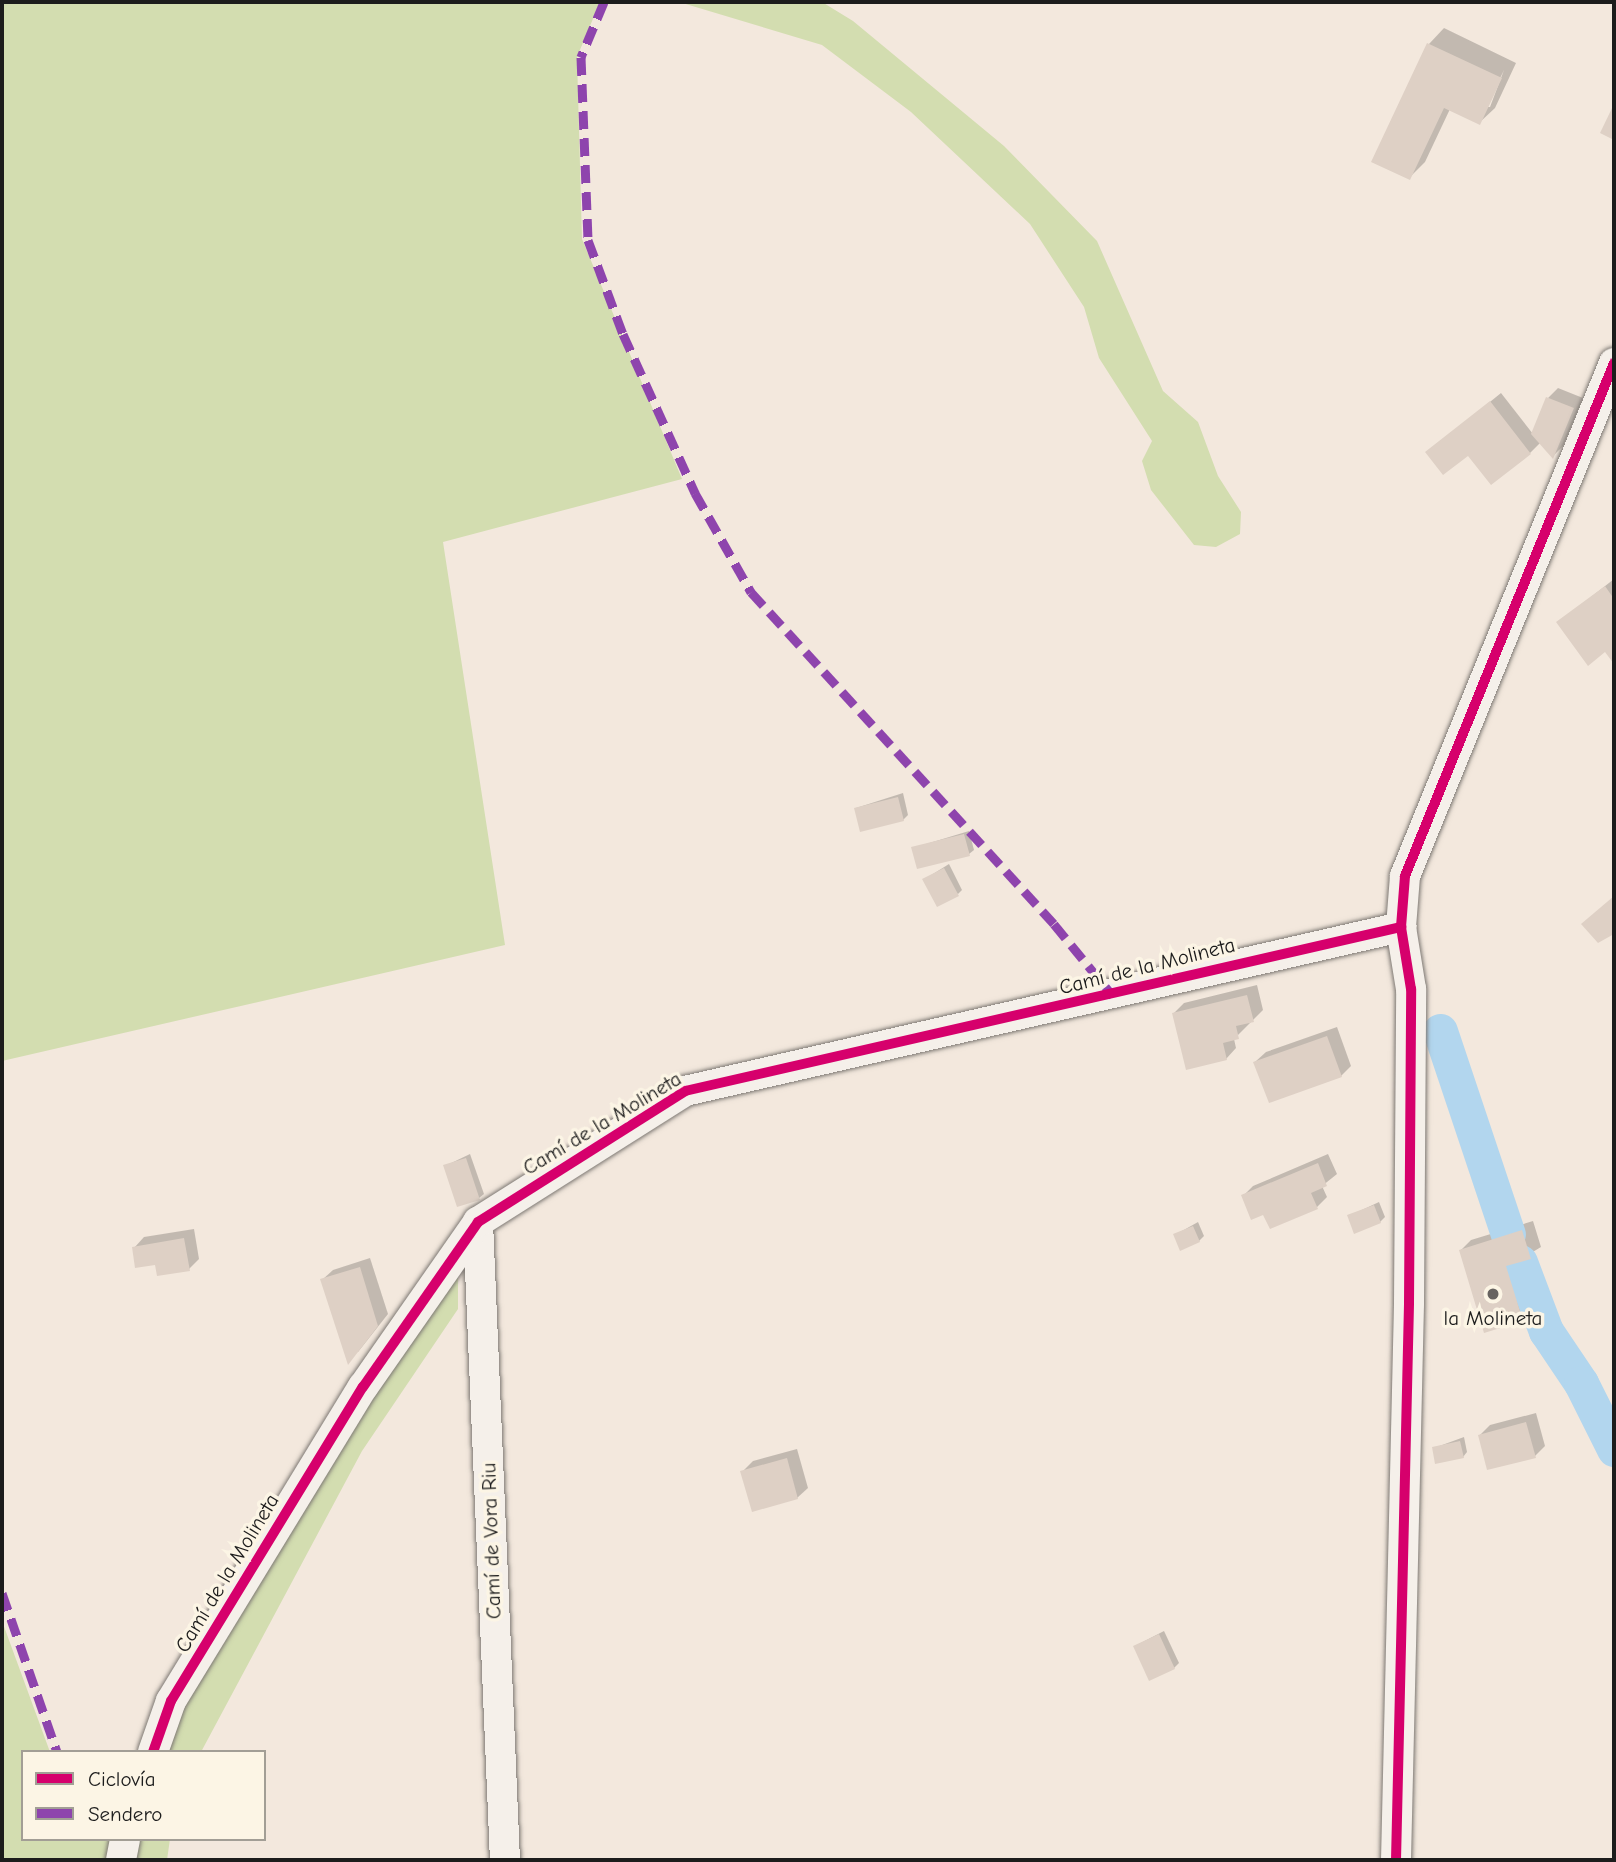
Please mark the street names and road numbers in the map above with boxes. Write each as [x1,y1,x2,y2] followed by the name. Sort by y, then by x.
[1056,932,1238,1000] street label: Camí de la Molineta
[518,1066,686,1180] street label: Camí de la Molineta
[476,1462,506,1620] street label: Camí de Vora Riu
[170,1489,284,1657] street label: Camí de la Molineta

